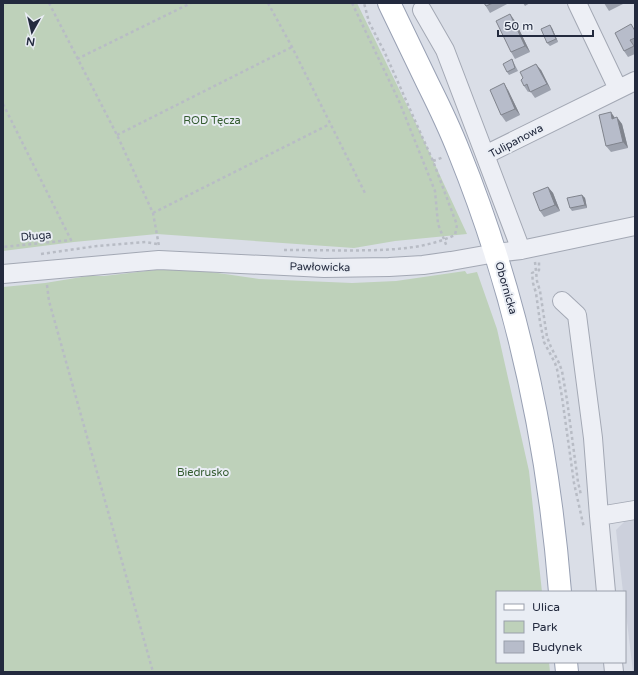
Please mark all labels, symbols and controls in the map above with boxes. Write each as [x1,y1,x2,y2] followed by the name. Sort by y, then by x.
[12,12,52,52] north arrow
[498,12,593,38] scale bar
[504,19,533,33] text: 50 m
[25,34,36,48] text: N
[183,114,241,127] park label: ROD Tęcza
[487,121,545,161] street label: Tulipanowa
[20,228,52,244] street label: Długa
[290,260,350,274] street label: Pawłowicka
[492,260,520,316] street label: Obornicka
[177,466,229,479] park label: Biedrusko
[496,591,626,663] legend
[532,600,560,614] text: Ulica
[532,620,558,634] text: Park
[532,640,583,654] text: Budynek

